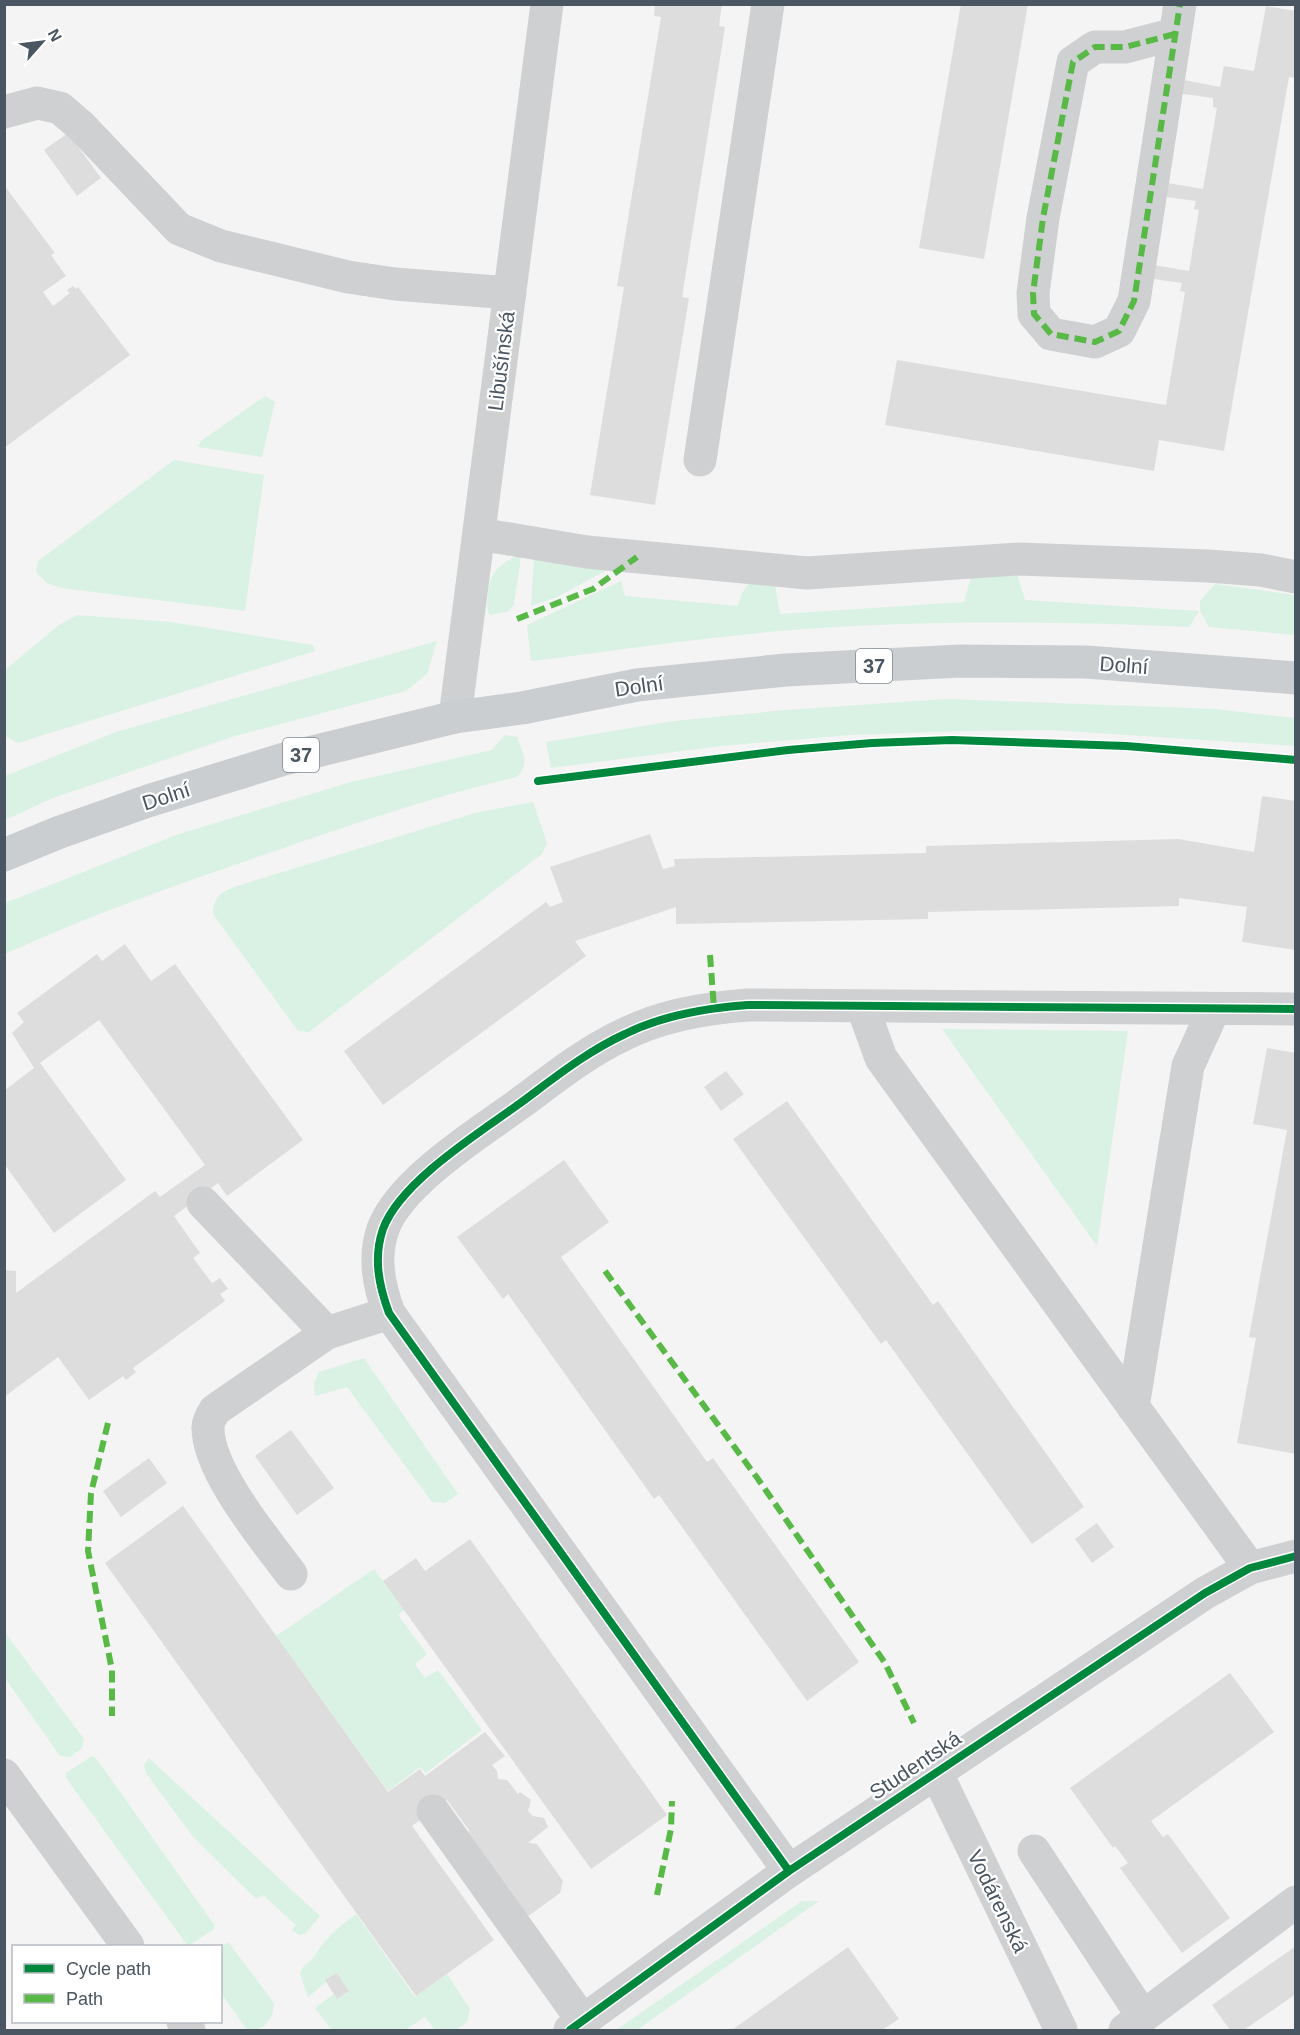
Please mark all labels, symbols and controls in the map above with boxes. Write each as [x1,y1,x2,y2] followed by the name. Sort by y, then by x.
[12,12,72,72] north arrow
[45,26,65,44] text: N
[483,309,519,412] street label: Libušínská
[856,649,892,683] road number: 37
[1099,652,1149,678] street label: Dolní
[613,671,665,701] street label: Dolní
[283,738,319,772] road number: 37
[139,777,193,815] street label: Dolní
[865,1726,965,1804] street label: Studentská
[963,1846,1033,1956] street label: Vodárenská
[12,1945,222,2023] legend
[66,1959,151,1979] text: Cycle path
[66,1989,103,2009] text: Path

